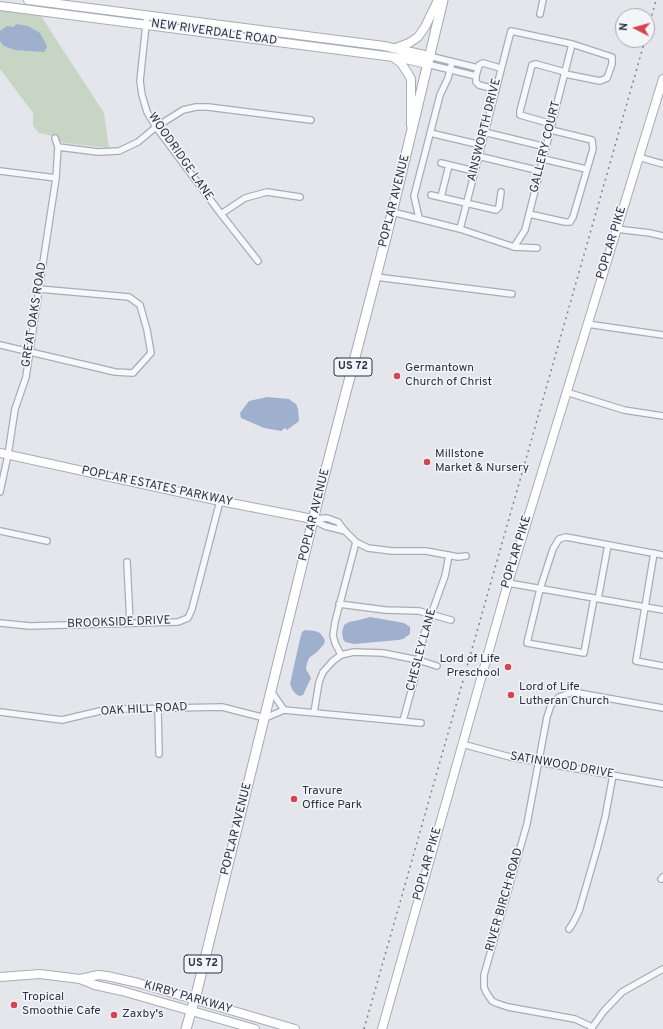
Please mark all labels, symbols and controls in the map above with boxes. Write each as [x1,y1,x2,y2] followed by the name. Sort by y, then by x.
[615,8,655,48] north arrow
[150,17,278,49] street label: NEW RIVERDALE ROAD
[617,22,631,32] text: N
[465,77,505,183] street label: AINSWORTH DRIVE
[528,100,564,194] street label: GALLERY COURT
[144,110,216,204] street label: WOODRIDGE LANE
[377,153,413,249] street label: POPLAR AVENUE
[594,205,630,281] street label: POPLAR PIKE
[20,261,50,369] street label: GREAT OAKS ROAD
[334,358,372,376] road number: US 72
[405,362,492,390] place label: Germantown Church of Christ
[392,371,402,381] marker: Germantown Church of Christ
[435,448,529,476] place label: Millstone Market & Nursery
[422,457,432,467] marker: Millstone Market & Nursery
[80,464,234,510] street label: POPLAR ESTATES PARKWAY
[297,467,333,563] street label: POPLAR AVENUE
[499,514,535,590] street label: POPLAR PIKE
[404,607,440,693] street label: CHESLEY LANE
[67,614,171,632] street label: BROOKSIDE DRIVE
[439,653,500,681] place label: Lord of Life Preschool
[503,662,513,672] marker: Lord of Life Preschool
[519,681,609,709] place label: Lord of Life Lutheran Church
[506,690,516,700] marker: Lord of Life Lutheran Church
[100,701,188,719] street label: OAK HILL ROAD
[509,750,615,782] street label: SATINWOOD DRIVE
[219,781,255,877] street label: POPLAR AVENUE
[302,785,362,813] place label: Travure Office Park
[289,794,299,804] marker: Travure Office Park
[411,826,445,902] street label: POPLAR PIKE
[483,847,527,953] street label: RIVER BIRCH ROAD
[184,955,222,973] road number: US 72
[142,979,234,1017] street label: KIRBY PARKWAY
[22,991,101,1019] place label: Tropical Smoothie Cafe
[9,1000,19,1010] marker: Tropical Smoothie Cafe
[122,1008,164,1022] place label: Zaxby's
[109,1010,119,1020] marker: Zaxby's

